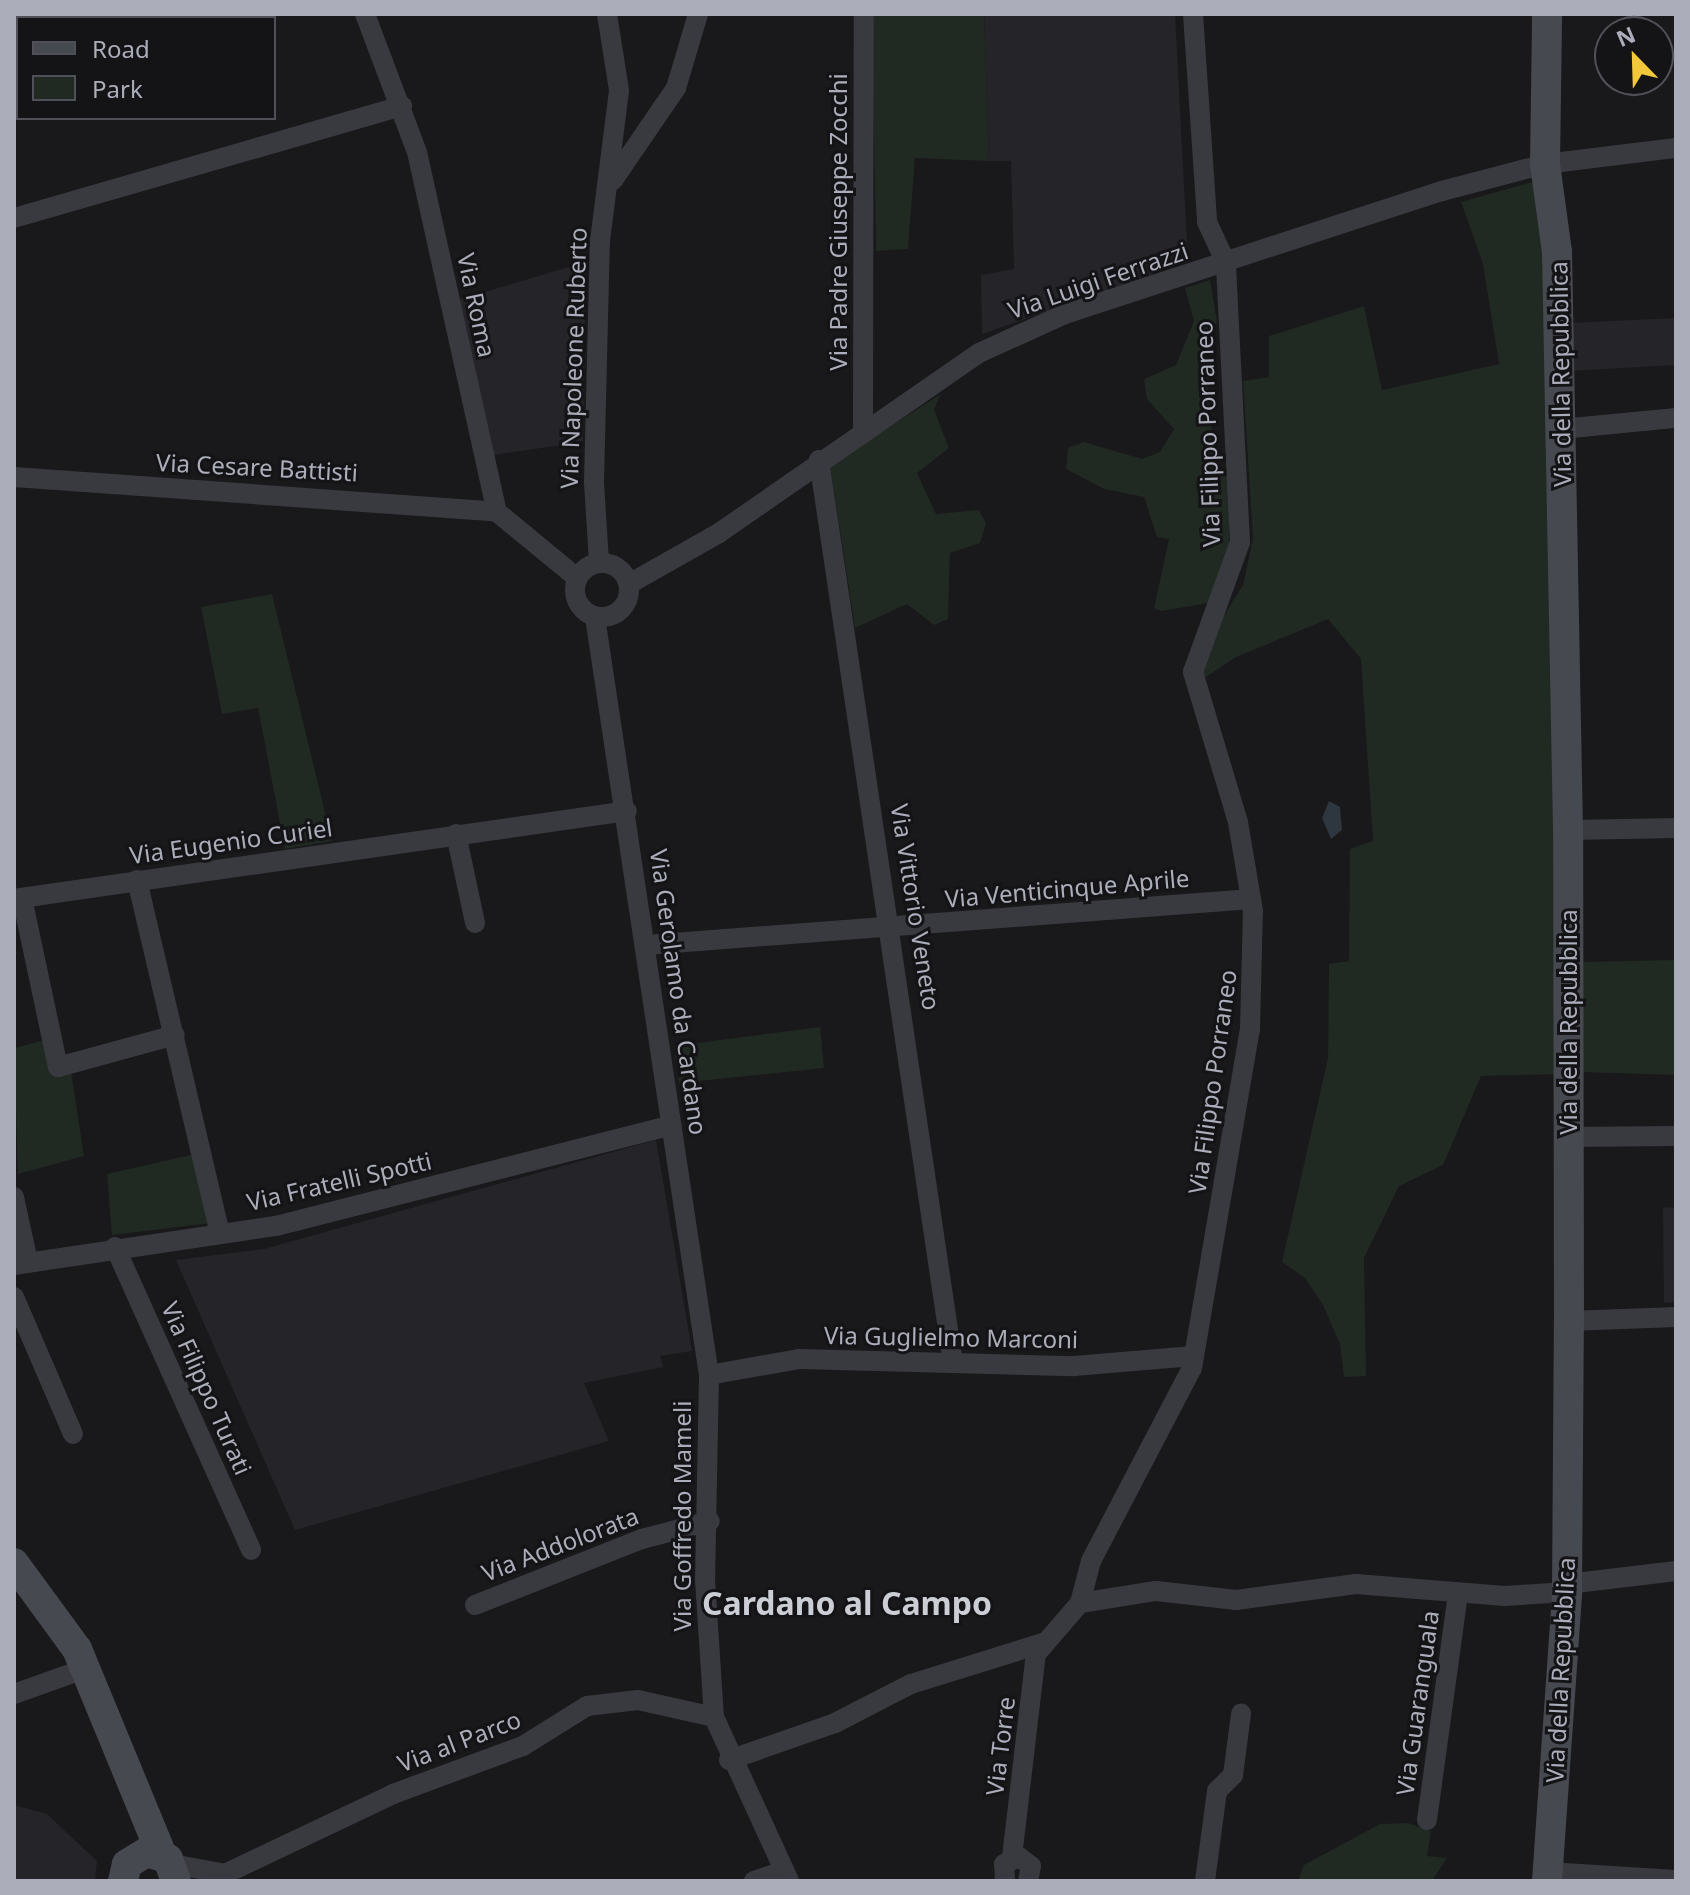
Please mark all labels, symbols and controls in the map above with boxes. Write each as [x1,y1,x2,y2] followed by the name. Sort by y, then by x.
[16,16,276,120] legend
[1594,16,1674,96] north arrow
[1611,18,1639,53] text: N
[92,32,150,65] text: Road
[92,72,143,105] text: Park
[824,73,852,371] street label: Via Padre Giuseppe Zocchi
[554,227,592,489] street label: Via Napoleone Ruberto
[1004,236,1192,324] street label: Via Luigi Ferrazzi
[452,250,502,360] street label: Via Roma
[1544,261,1576,487] street label: Via della Repubblica
[1189,320,1225,548] street label: Via Filippo Porraneo
[155,447,359,487] street label: Via Cesare Battisti
[885,802,947,1012] street label: Via Vittorio Veneto
[128,813,334,869] street label: Via Eugenio Curiel
[645,847,713,1137] street label: Via Gerolamo da Cardano
[944,863,1190,913] street label: Via Venticinque Aprile
[1554,909,1582,1135] street label: Via della Repubblica
[1182,968,1242,1196] street label: Via Filippo Porraneo
[244,1146,434,1216] street label: Via Fratelli Spotti
[156,1297,258,1479] street label: Via Filippo Turati
[824,1320,1078,1354] street label: Via Guglielmo Marconi
[668,1401,696,1631] street label: Via Goffredo Mameli
[478,1501,642,1587] street label: Via Addolorata
[1540,1557,1580,1783] street label: Via della Repubblica
[702,1584,992,1622] district label: Cardano al Campo
[1390,1609,1444,1797] street label: Via Guaranguala
[980,1695,1020,1797] street label: Via Torre
[393,1704,525,1778] street label: Via al Parco

